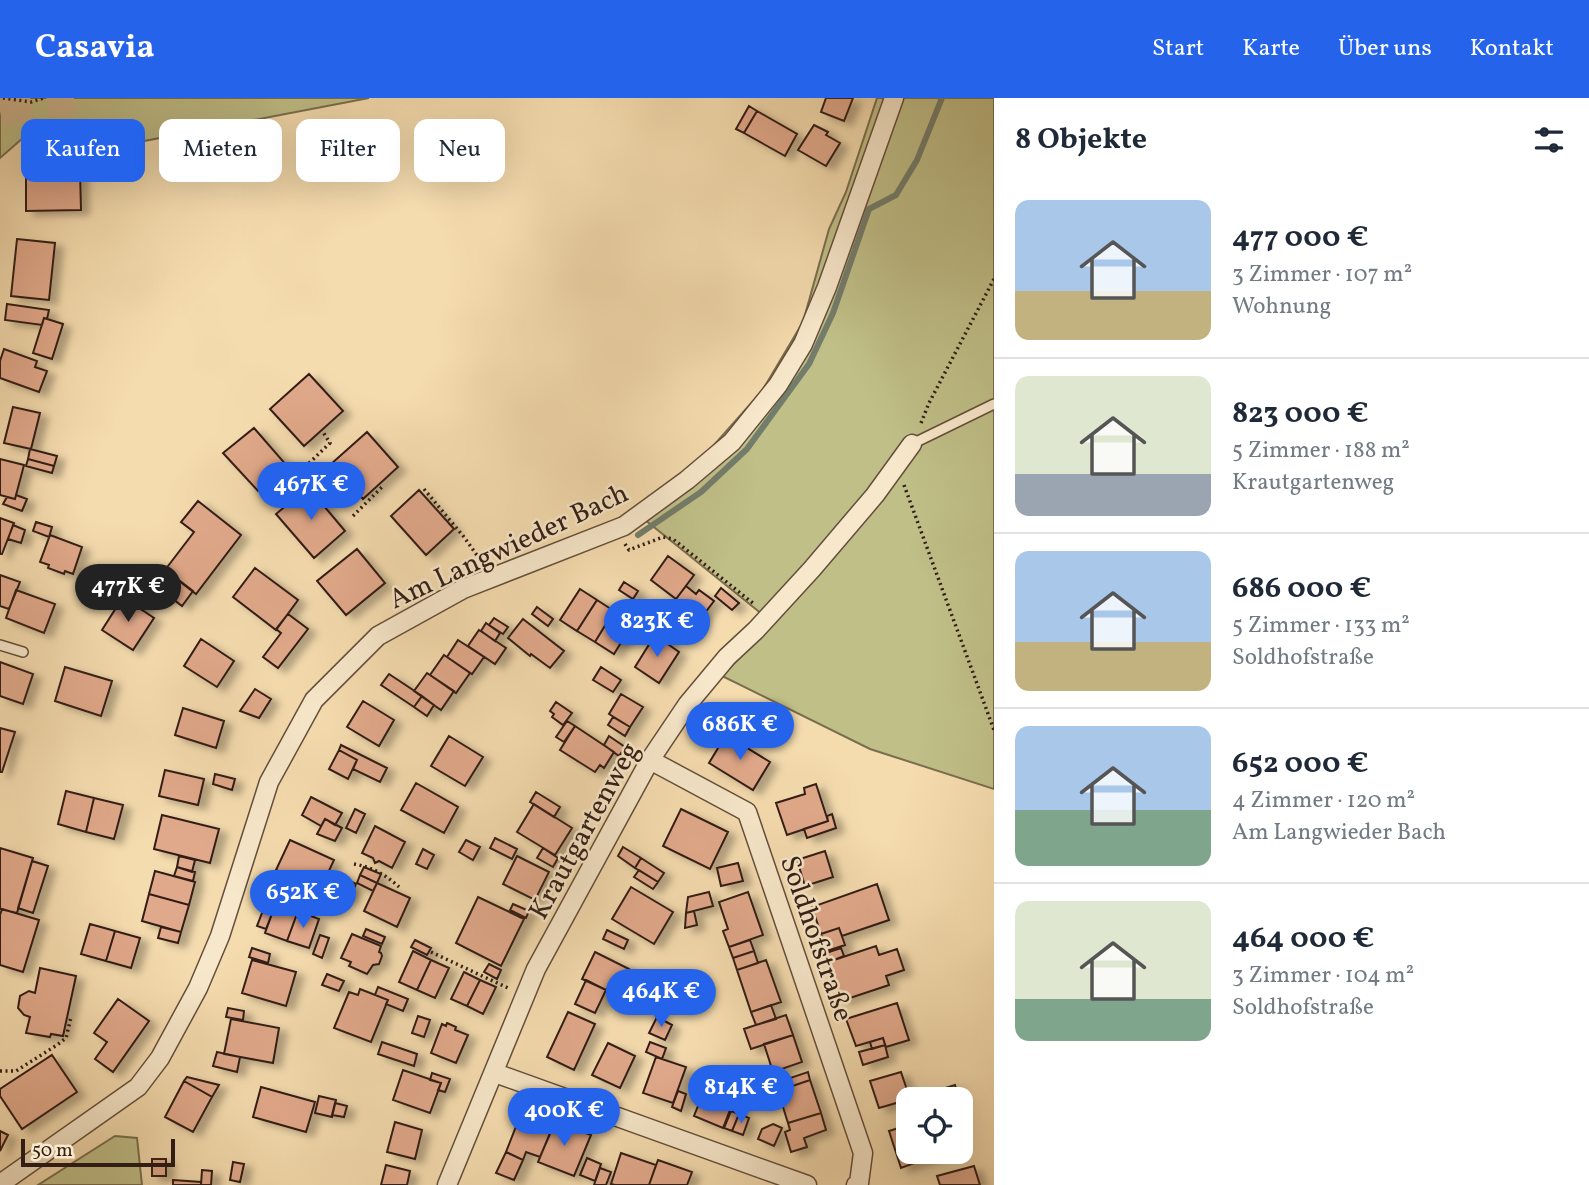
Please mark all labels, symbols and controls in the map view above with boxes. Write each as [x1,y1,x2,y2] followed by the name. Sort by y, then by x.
[35,26,155,72] text: Casavia
[1152,32,1204,66] text: Start
[1242,32,1300,66] text: Karte
[1338,32,1432,66] text: Über uns
[1470,32,1554,66] text: Kontakt
[21,119,145,182] chip: Kaufen
[159,119,282,182] chip: Mieten
[296,119,400,182] chip: Filter
[414,119,505,182] chip: Neu
[1015,119,1147,161] text: 8 Objekte
[1530,121,1568,159] icon: filters
[1232,217,1369,259] text: 477 000 €
[1071,228,1155,312] icon: home
[1232,259,1412,291] text: 3 Zimmer · 107 m²
[1232,291,1331,323] text: Wohnung
[1232,393,1369,435] text: 823 000 €
[1071,404,1155,488] icon: home
[1232,435,1410,467] text: 5 Zimmer · 188 m²
[254,462,368,522] pin: 467K €
[1232,467,1394,499] text: Krautgartenweg
[273,469,349,501] text: 467K €
[383,475,635,620] street label: Am Langwieder Bach
[71,564,185,624] pin: 477K €
[1232,568,1371,610] text: 686 000 €
[91,571,165,603] text: 477K €
[1071,579,1155,663] icon: home
[600,600,714,659] pin: 823K €
[620,606,694,638] text: 823K €
[1232,610,1410,642] text: 5 Zimmer · 133 m²
[1232,642,1374,674] text: Soldhofstraße
[683,702,797,762] pin: 686K €
[702,709,778,741] text: 686K €
[520,735,650,927] street label: Krautgartenweg
[1232,743,1369,785] text: 652 000 €
[1071,754,1155,838] icon: home
[1232,785,1415,817] text: 4 Zimmer · 120 m²
[1232,817,1446,849] text: Am Langwieder Bach
[769,851,862,1027] street label: Soldhofstraße
[246,870,360,930] pin: 652K €
[266,877,340,909] text: 652K €
[1232,918,1374,960] text: 464 000 €
[1071,929,1155,1013] icon: home
[1232,960,1414,992] text: 3 Zimmer · 104 m²
[604,970,718,1029] pin: 464K €
[622,976,700,1008] text: 464K €
[1232,992,1374,1024] text: Soldhofstraße
[684,1066,798,1125] pin: 814K €
[704,1072,778,1104] text: 814K €
[896,1087,973,1164] map controls
[896,1087,973,1164] button: locate
[507,1088,621,1148] pin: 400K €
[524,1095,604,1127] text: 400K €
[21,1136,175,1168] scale bar
[32,1138,73,1164] text: 50 m

